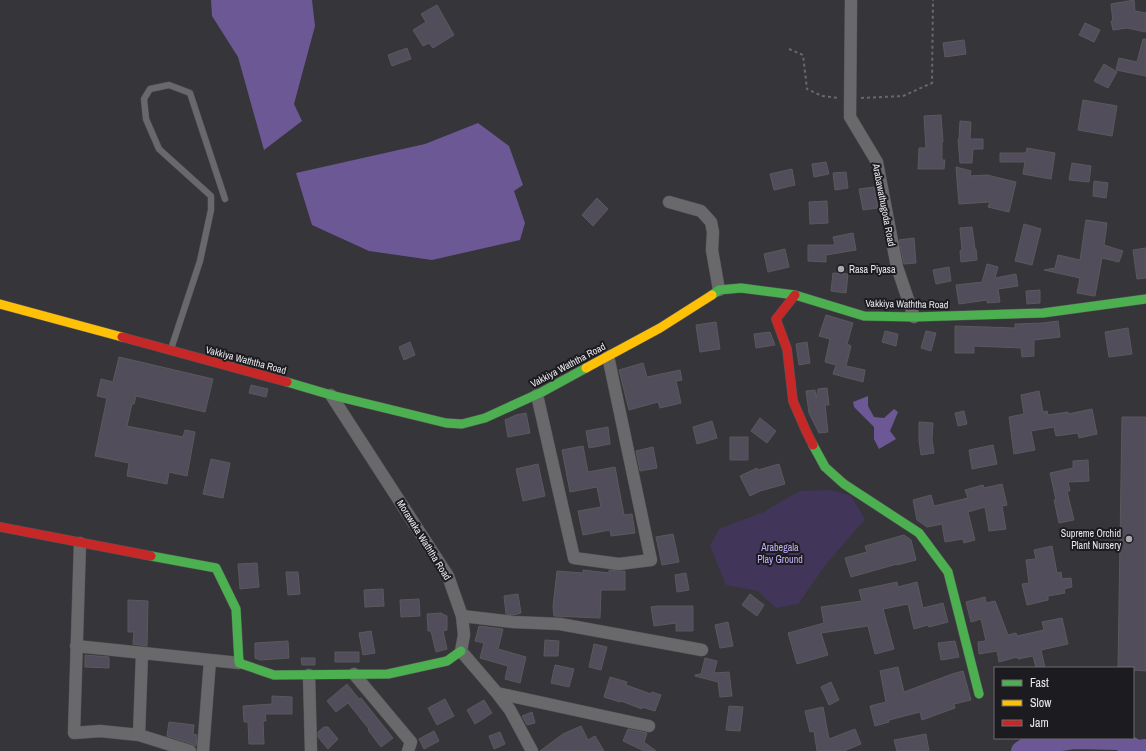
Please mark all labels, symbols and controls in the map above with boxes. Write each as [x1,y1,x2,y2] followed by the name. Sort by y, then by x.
[869,162,898,247] street label: Arabawathugoda Road
[849,263,896,276] place label: Rasa Piyasa
[836,264,846,274] marker: Rasa Piyasa
[865,297,949,311] street label: Vakkiya Waththa Road
[528,340,608,390] street label: Vakkiya Waththa Road
[204,343,288,377] street label: Vakkiya Waththa Road
[394,497,454,583] street label: Morawaka Waththa Road
[1061,527,1122,552] place label: Supreme Orchid Plant Nursery
[1124,534,1134,544] marker: Supreme Orchid Plant Nursery
[757,541,803,566] park label: Arabegala Play Ground
[994,667,1134,739] legend
[1030,675,1049,691] text: Fast
[1030,695,1052,711] text: Slow
[1030,715,1049,731] text: Jam

